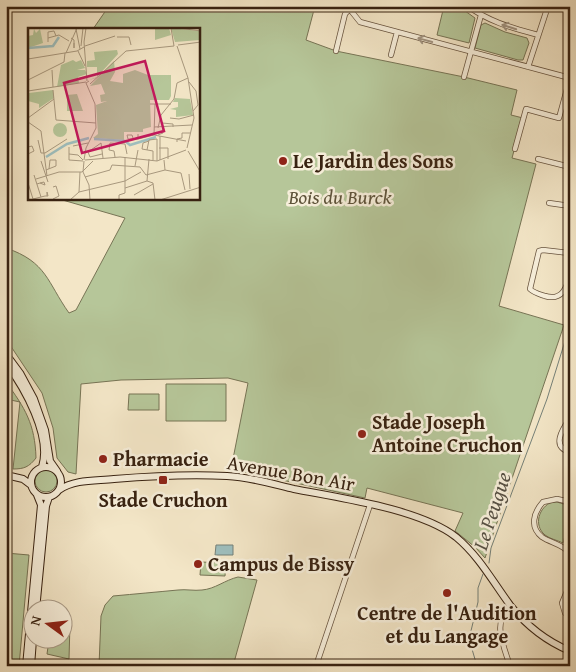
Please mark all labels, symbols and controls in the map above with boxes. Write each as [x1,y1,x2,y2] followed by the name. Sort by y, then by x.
[501,21,517,31] one-way arrow
[28,28,200,200] inset map
[417,34,433,44] one-way arrow
[293,146,454,175] place label: Le Jardin des Sons
[277,155,289,167] marker: Le Jardin des Sons
[287,182,392,211] park label: Bois du Burck
[372,407,522,459] place label: Stade Joseph Antoine Cruchon
[356,428,368,440] marker: Stade Joseph Antoine Cruchon
[113,444,209,473] place label: Pharmacie
[225,447,357,498] street label: Avenue Bon Air
[97,453,109,465] marker: Pharmacie
[464,468,519,555] water label: Le Peugue
[157,474,169,486] marker: Stade Cruchon
[98,485,228,514] place label: Stade Cruchon
[208,549,355,578] place label: Campus de Bissy
[192,558,204,570] marker: Campus de Bissy
[441,587,453,599] marker: Centre de l'Audition et du Langage
[357,598,537,650] place label: Centre de l'Audition et du Langage
[22,600,72,650] north arrow
[25,613,46,628] text: N

